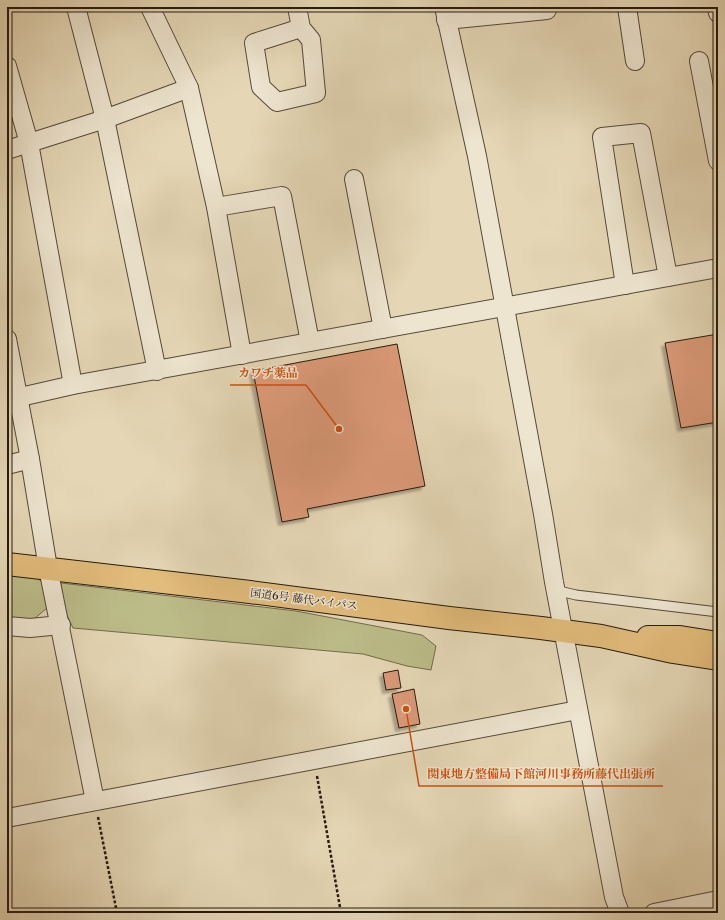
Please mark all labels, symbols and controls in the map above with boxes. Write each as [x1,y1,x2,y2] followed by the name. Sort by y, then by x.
[230,361,306,385] callout: カワチ薬品
[238,365,298,380] text: カワチ薬品
[249,585,359,613] street label: 国道6号 藤代バイパス
[419,762,663,786] callout: 関東地方整備局下館河川事務所藤代出張所
[427,766,655,781] text: 関東地方整備局下館河川事務所藤代出張所

